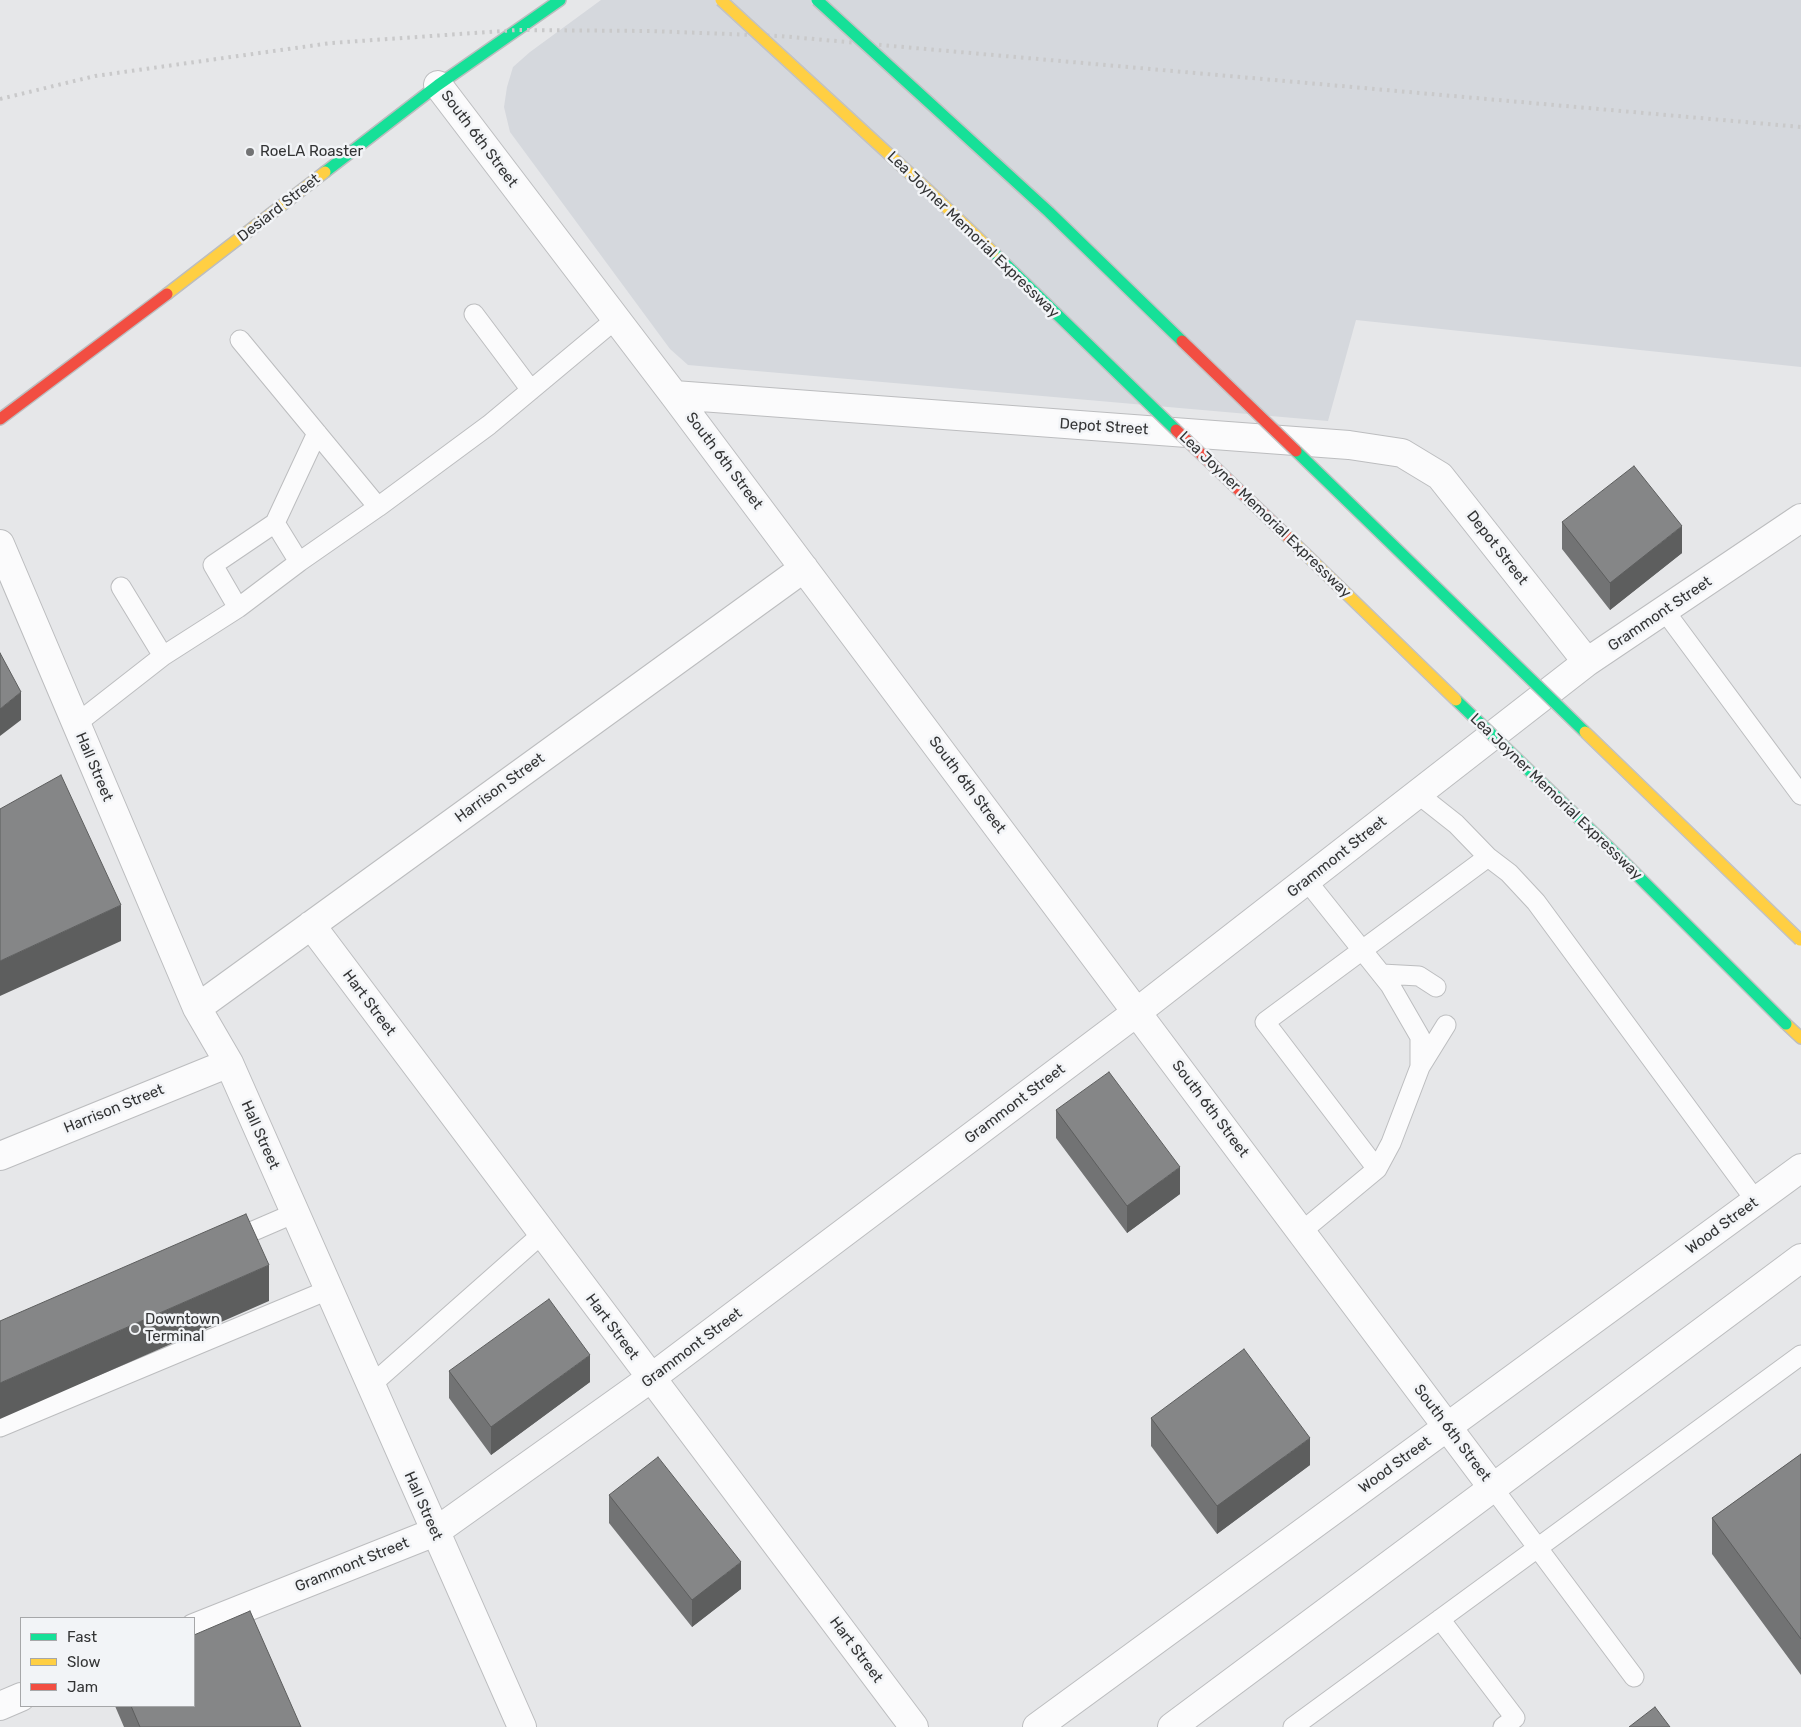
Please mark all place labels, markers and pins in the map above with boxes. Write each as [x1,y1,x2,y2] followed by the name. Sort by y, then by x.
[260,143,363,161] place label: RoeLA Roaster
[244,146,256,158] marker: RoeLA Roaster
[145,1311,220,1346] place label: Downtown Terminal
[129,1323,141,1335] marker: Downtown Terminal

